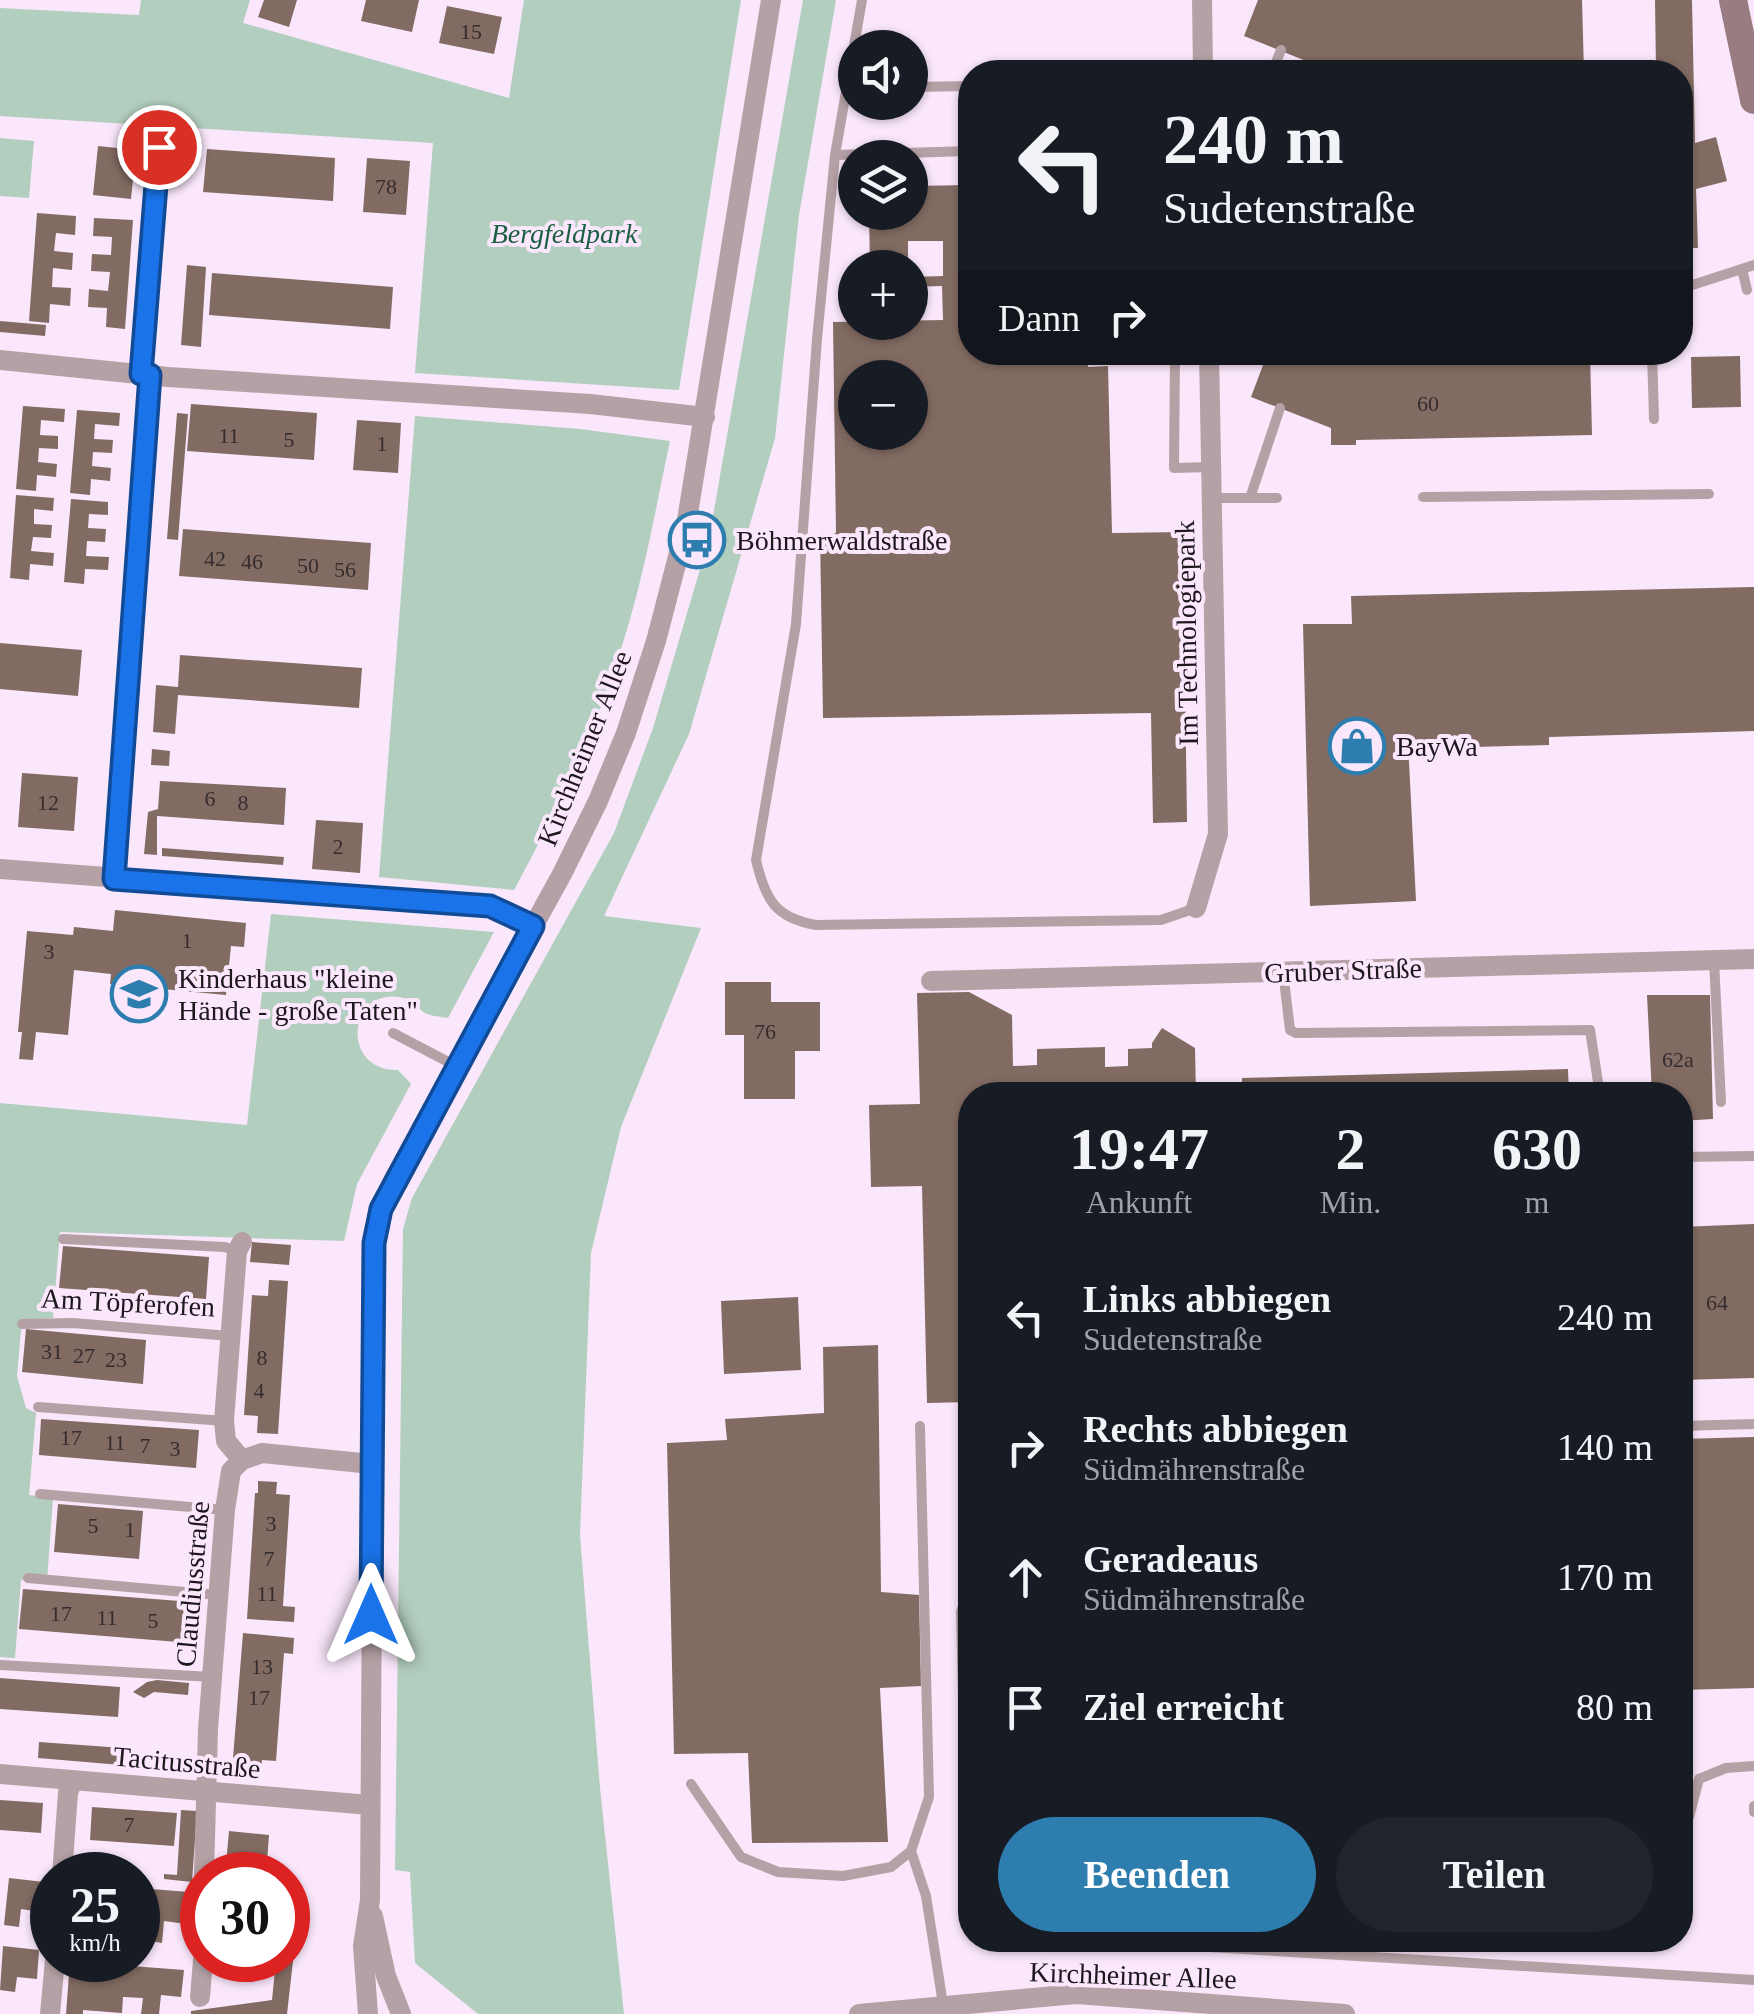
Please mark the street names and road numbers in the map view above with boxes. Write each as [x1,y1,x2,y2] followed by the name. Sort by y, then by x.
[1169,520,1204,746] street label: Im Technologiepark
[531,646,638,850] street label: Kirchheimer Allee
[1264,952,1422,989] street label: Gruber Straße
[40,1282,216,1323] street label: Am Töpferofen
[170,1500,215,1668] street label: Claudiusstraße
[112,1741,262,1784] street label: Tacitusstraße
[1029,1956,1237,1995] street label: Kirchheimer Allee

